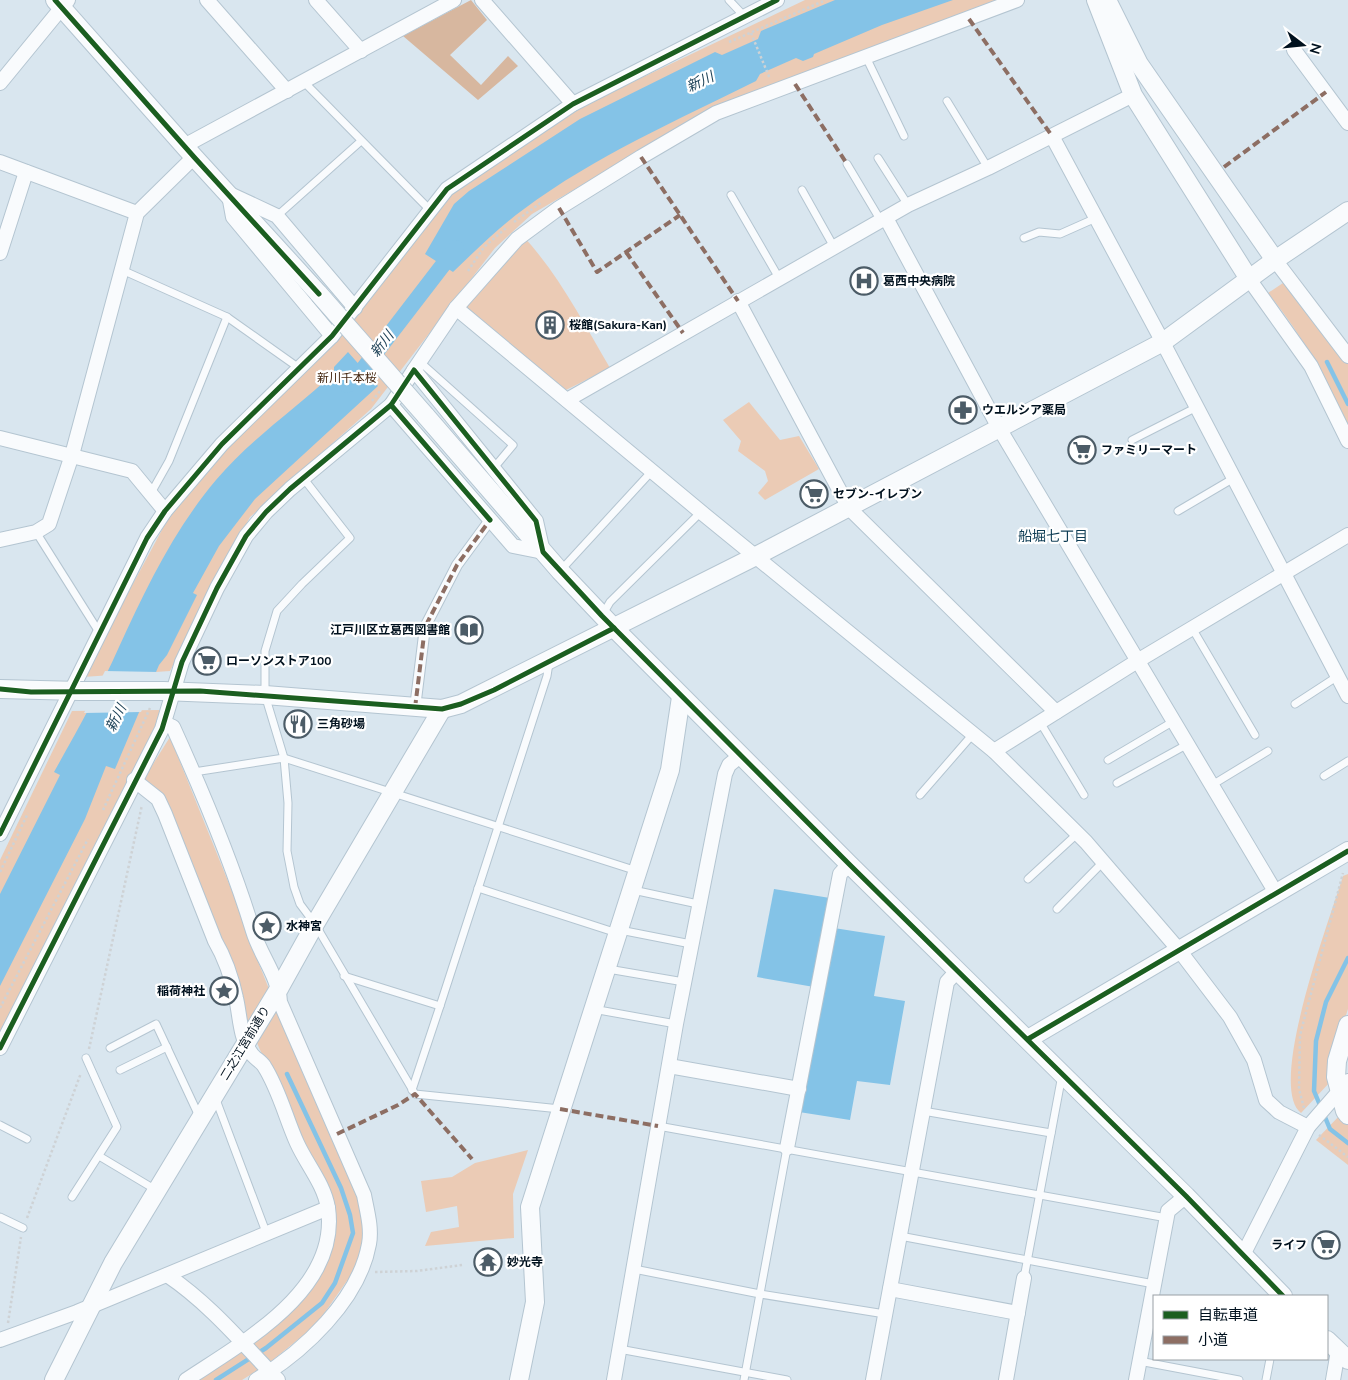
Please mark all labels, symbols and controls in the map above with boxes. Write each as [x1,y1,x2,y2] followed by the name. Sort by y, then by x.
[1278,20,1328,70] north arrow
[1304,41,1326,56] text: N
[683,67,719,97] water label: 新川
[849,266,879,296] hospital icon: 葛西中央病院
[883,273,955,289] place label: 葛西中央病院
[535,310,565,340] building icon: 桜館(Sakura-Kan)
[569,317,667,333] place label: 桜館(Sakura-Kan)
[366,326,399,361] water label: 新川
[317,370,377,386] park label: 新川千本桜
[948,395,978,425] pharmacy icon: ウエルシア薬局
[982,402,1066,418] place label: ウエルシア薬局
[1067,435,1097,465] supermarket icon: ファミリーマート
[1101,442,1197,458] place label: ファミリーマート
[799,479,829,509] supermarket icon: セブン-イレブン
[833,486,922,502] place label: セブン-イレブン
[1018,527,1088,546] district label: 船堀七丁目
[454,615,484,645] library icon: 江戸川区立葛西図書館
[330,622,450,638] place label: 江戸川区立葛西図書館
[192,646,222,676] supermarket icon: ローソンストア100
[226,653,331,669] place label: ローソンストア100
[101,699,132,735] water label: 新川
[283,709,313,739] restaurant icon: 三角砂場
[317,716,365,732] place label: 三角砂場
[252,911,282,941] place icon: 水神宮
[286,918,322,934] place label: 水神宮
[209,976,239,1006] place icon: 稲荷神社
[157,983,205,999] place label: 稲荷神社
[217,1003,273,1083] street label: 二之江宮前通り
[1311,1230,1341,1260] supermarket icon: ライフ
[1271,1237,1307,1253] place label: ライフ
[473,1247,503,1277] temple icon: 妙光寺
[507,1254,543,1270] place label: 妙光寺
[1153,1295,1328,1360] legend
[1198,1305,1258,1325] text: 自転車道
[1198,1330,1228,1350] text: 小道

